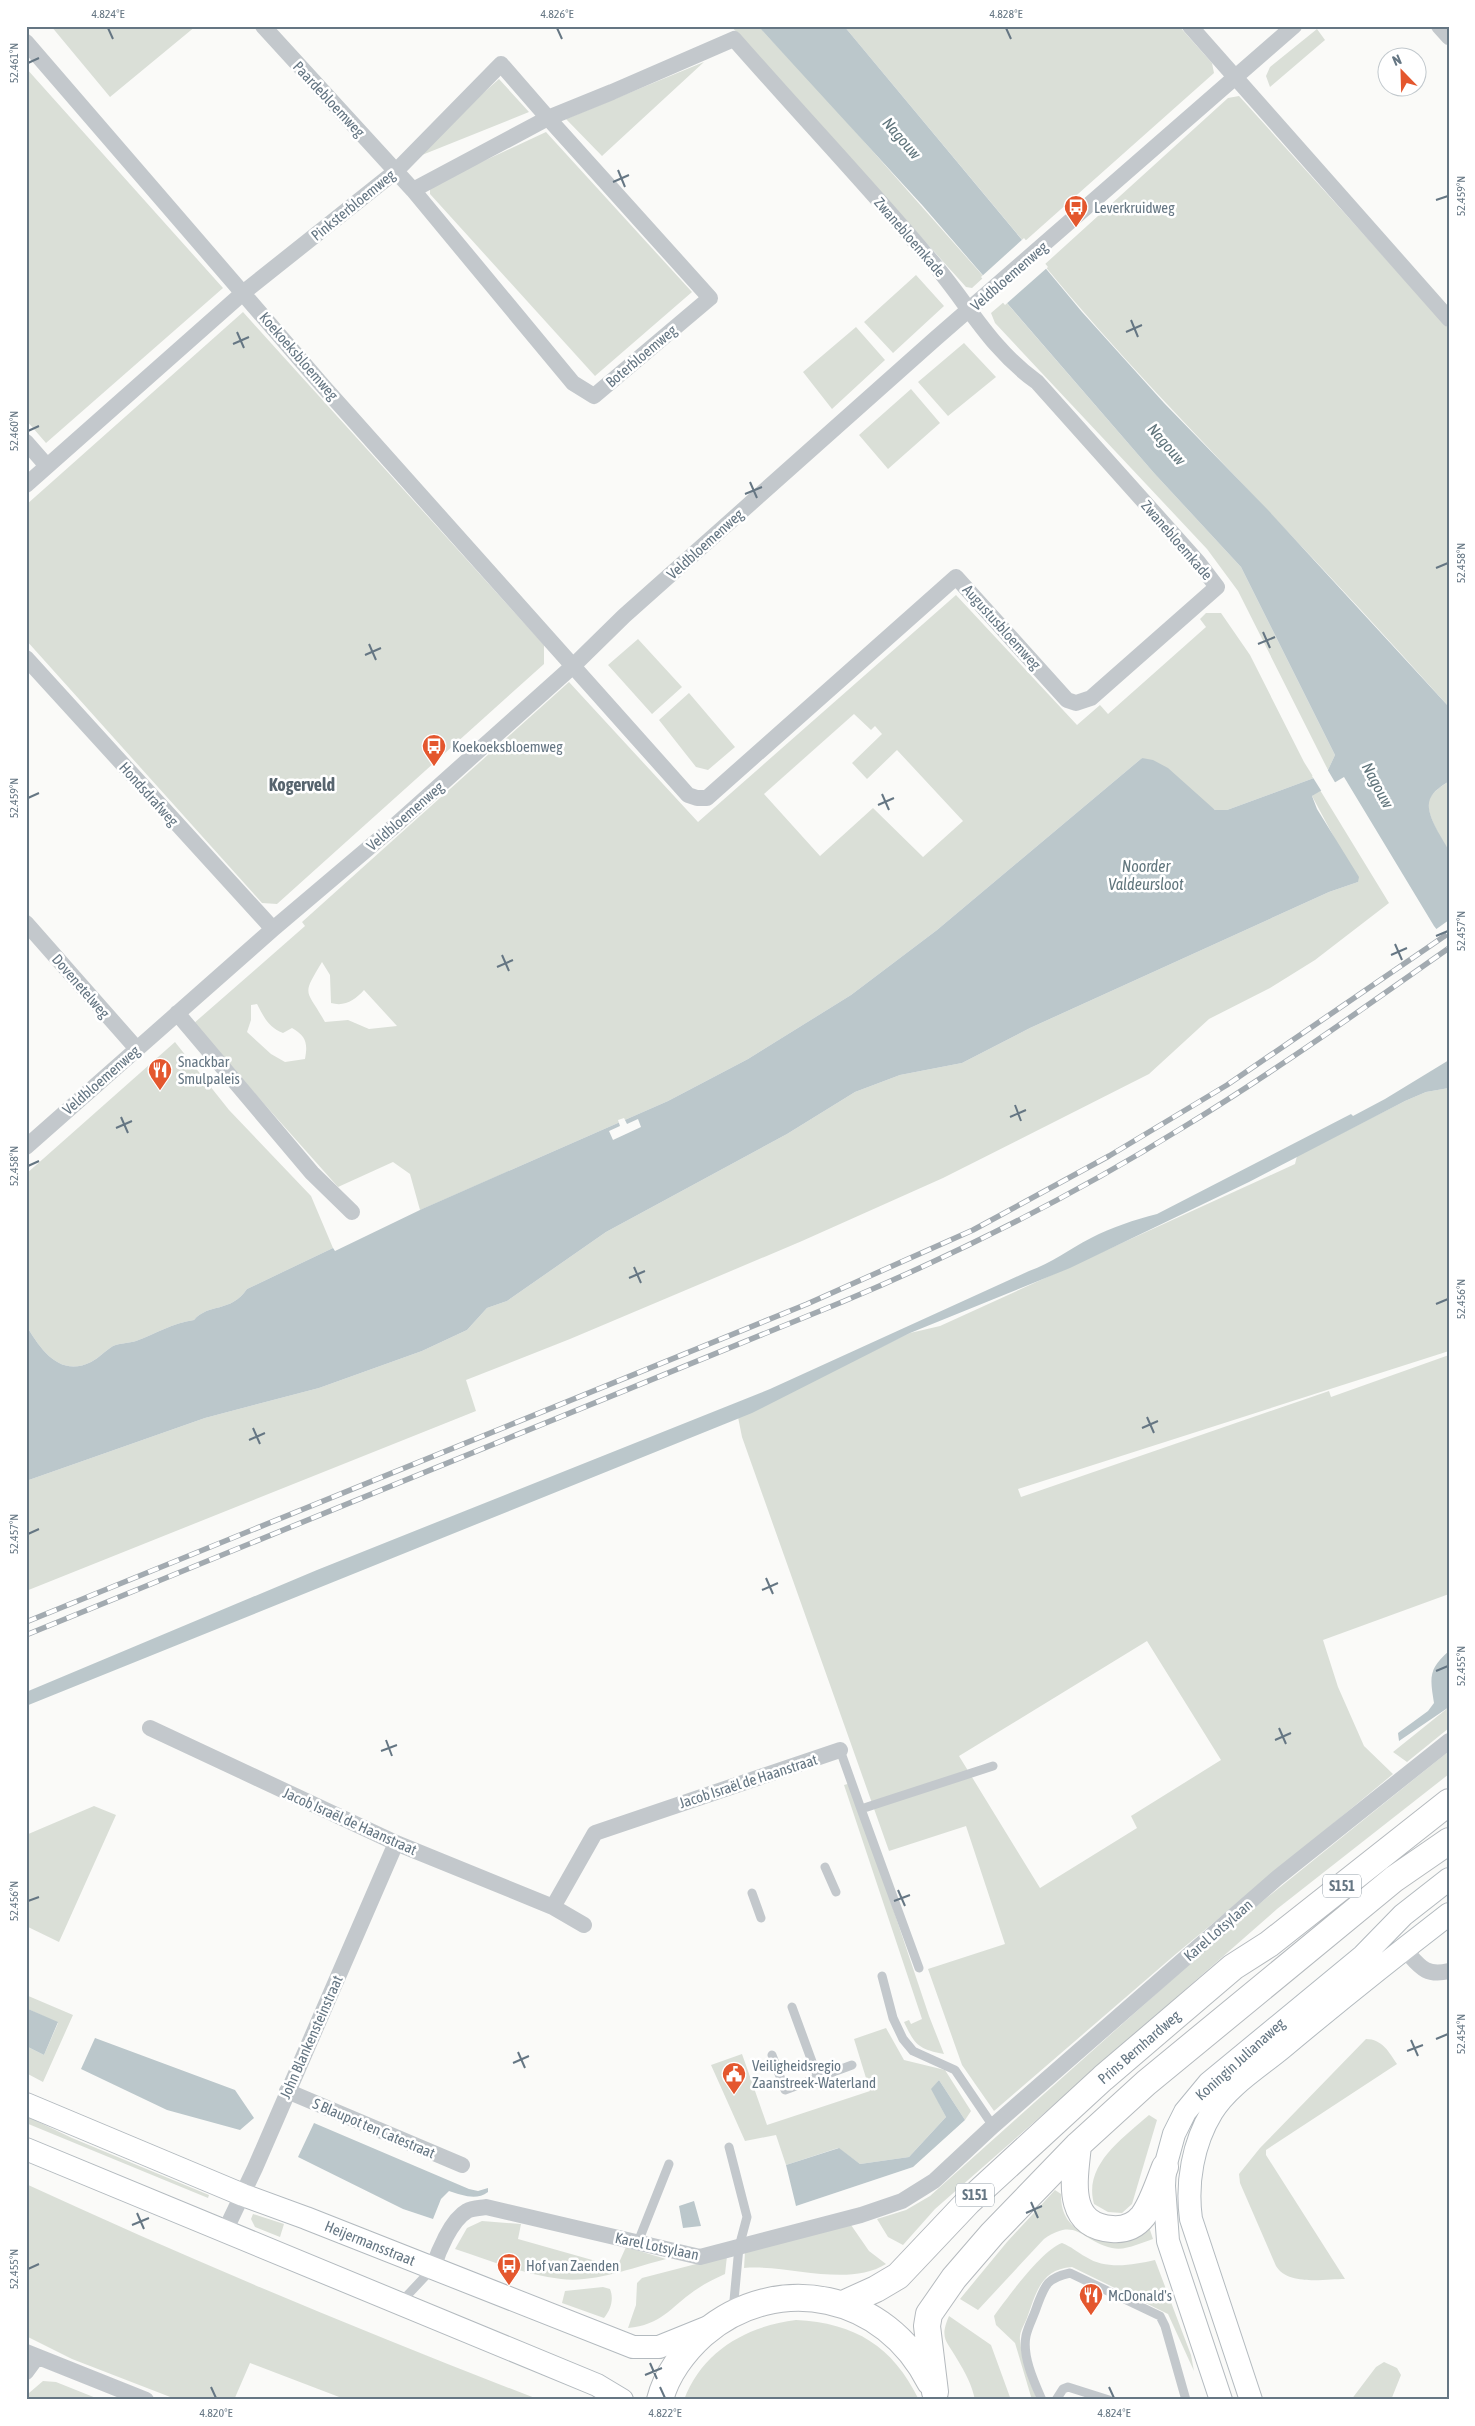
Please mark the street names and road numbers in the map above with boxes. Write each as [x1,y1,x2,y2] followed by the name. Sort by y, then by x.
[290,58,369,141] street label: Paardebloemweg
[308,166,399,244] street label: Pinksterbloemweg
[871,194,949,280] street label: Zwanebloemkade
[967,238,1051,314] street label: Veldbloemenweg
[256,309,342,404] street label: Koekoeksbloemweg
[602,321,680,391] street label: Boterbloemweg
[1138,497,1216,583] street label: Zwanebloemkade
[663,505,747,583] street label: Veldbloemenweg
[960,581,1045,673] street label: Augustusbloemweg
[116,759,182,830] street label: Hondsdrafweg
[363,778,447,854] street label: Veldbloemenweg
[49,951,114,1022] street label: Dovenetelweg
[59,1042,143,1118] street label: Veldbloemenweg
[677,1751,819,1811] street label: Jacob Israël de Haanstraat
[281,1784,419,1858] street label: Jacob Israël de Haanstraat
[1323,1874,1361,1898] road number: S151
[1180,1896,1256,1964] street label: Karel Lotsylaan
[276,1973,346,2101] street label: John Blankensteinstraat
[1094,2006,1184,2087] street label: Prins Bernhardweg
[1192,2014,1288,2103] street label: Koningin Julianaweg
[310,2095,438,2161] street label: S Blaupot ten Catestraat
[956,2184,994,2206] road number: S151
[322,2217,418,2269] street label: Heijermansstraat
[614,2229,700,2263] street label: Karel Lotsylaan

